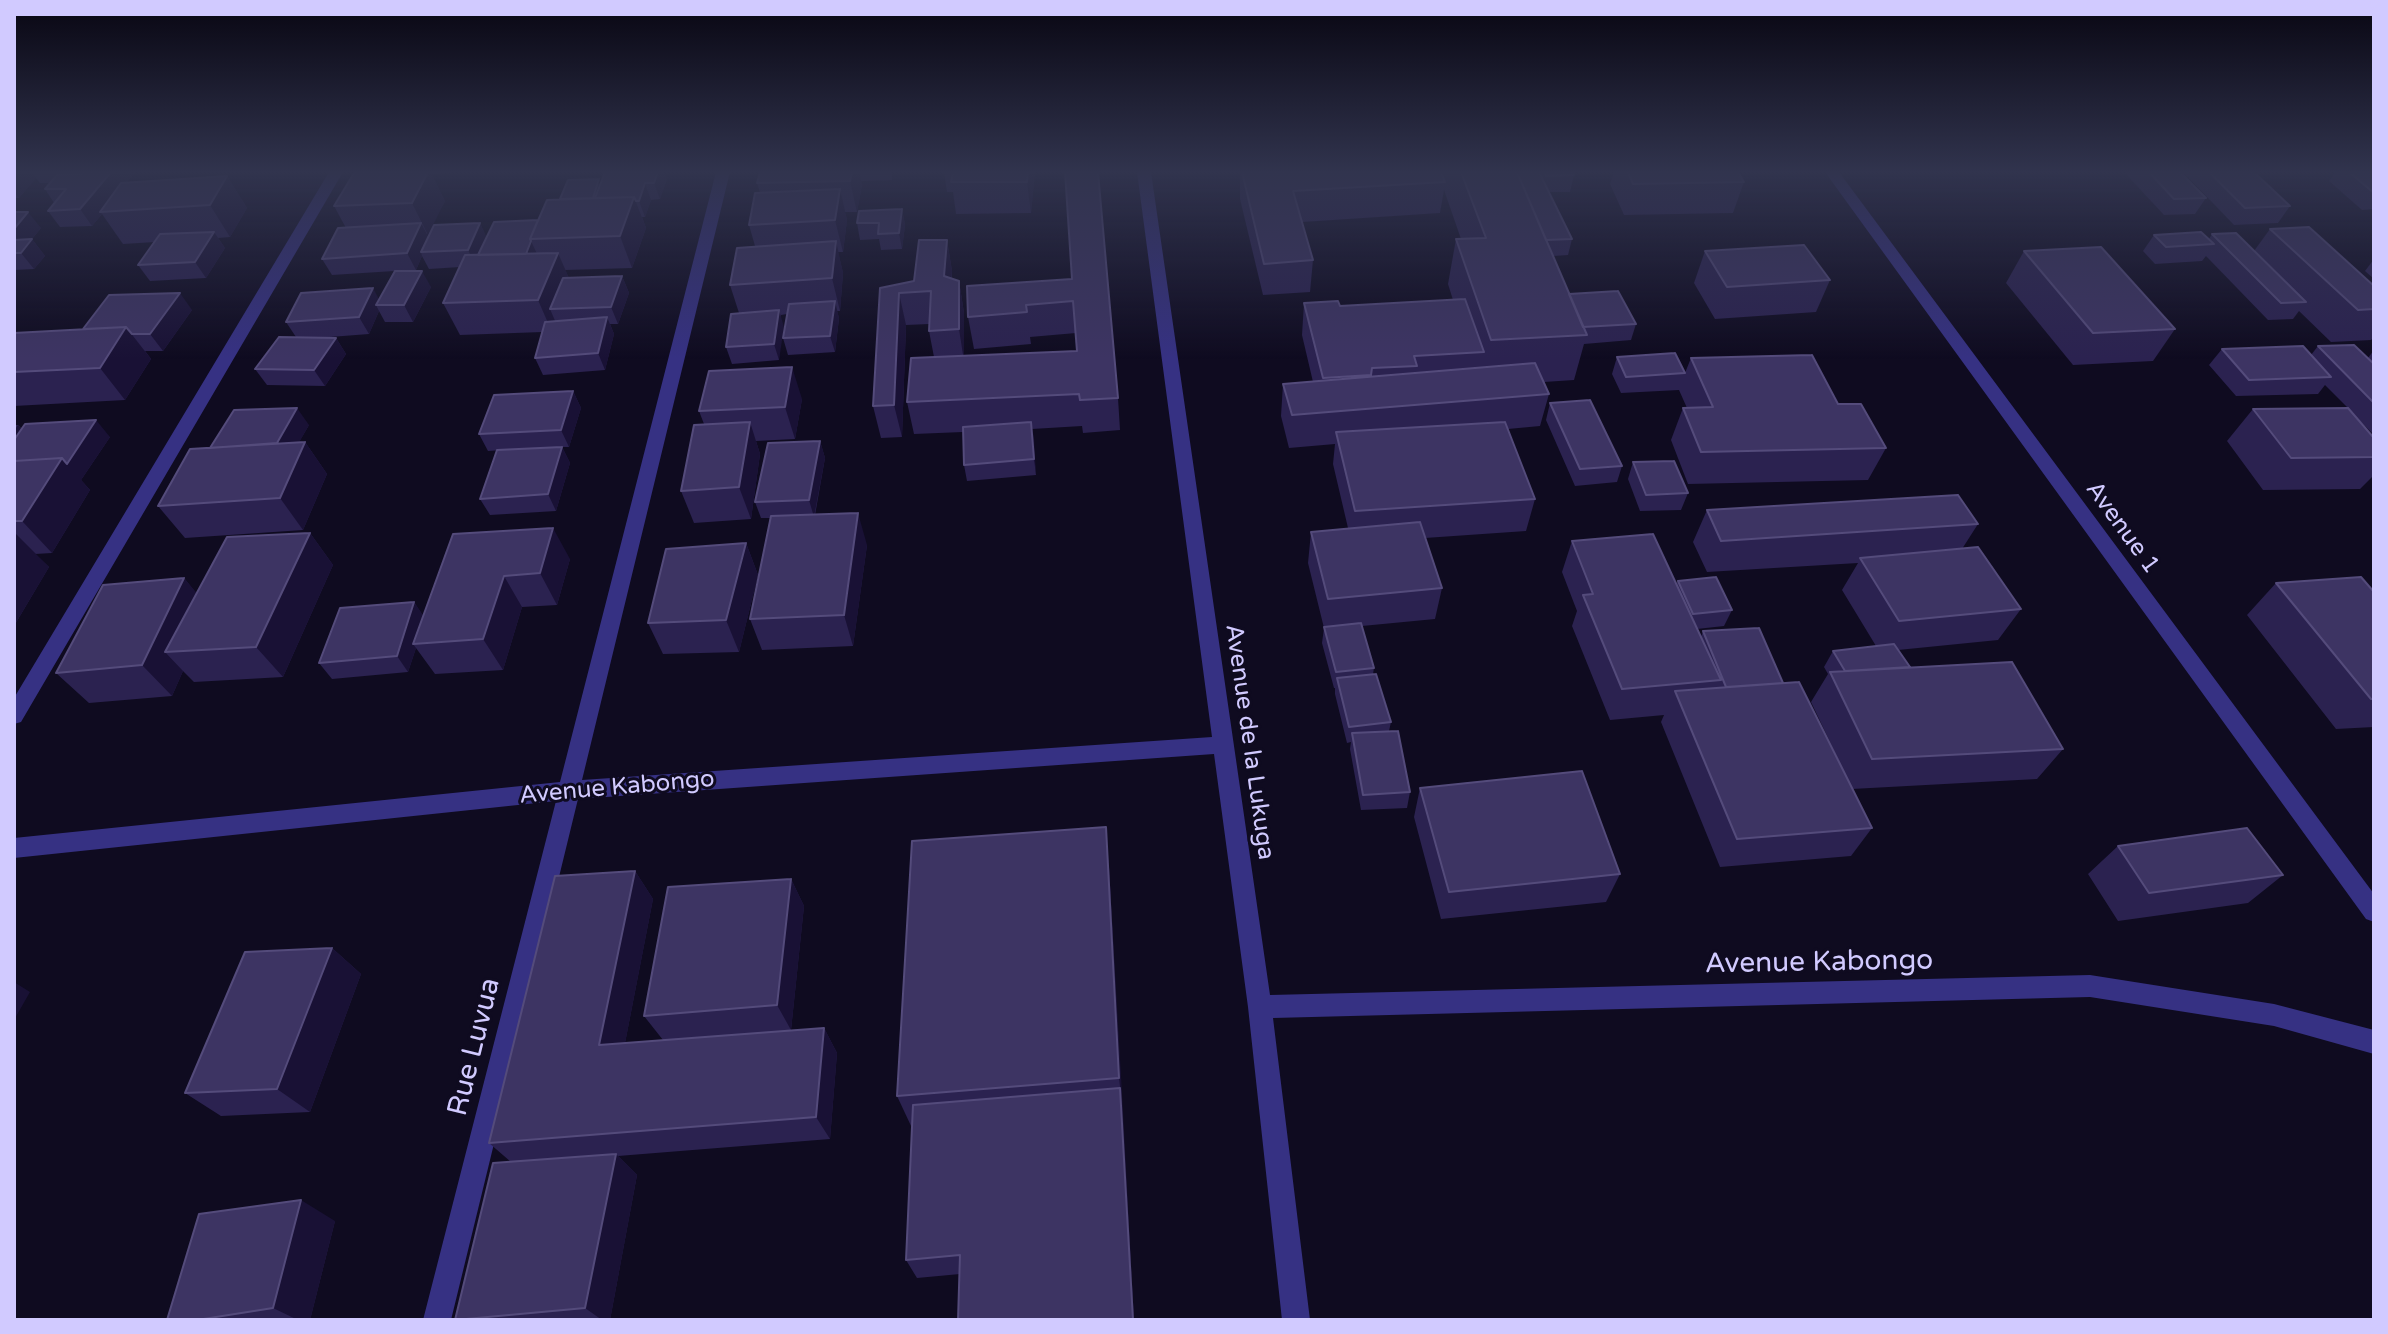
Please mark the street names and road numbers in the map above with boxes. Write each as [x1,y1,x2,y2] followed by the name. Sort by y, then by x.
[2079,476,2165,580] street label: Avenue 1
[1218,622,1280,862] street label: Avenue de la Lukuga
[518,765,716,811] street label: Avenue Kabongo
[1705,944,1933,982] street label: Avenue Kabongo
[442,975,508,1119] street label: Rue Luvua

